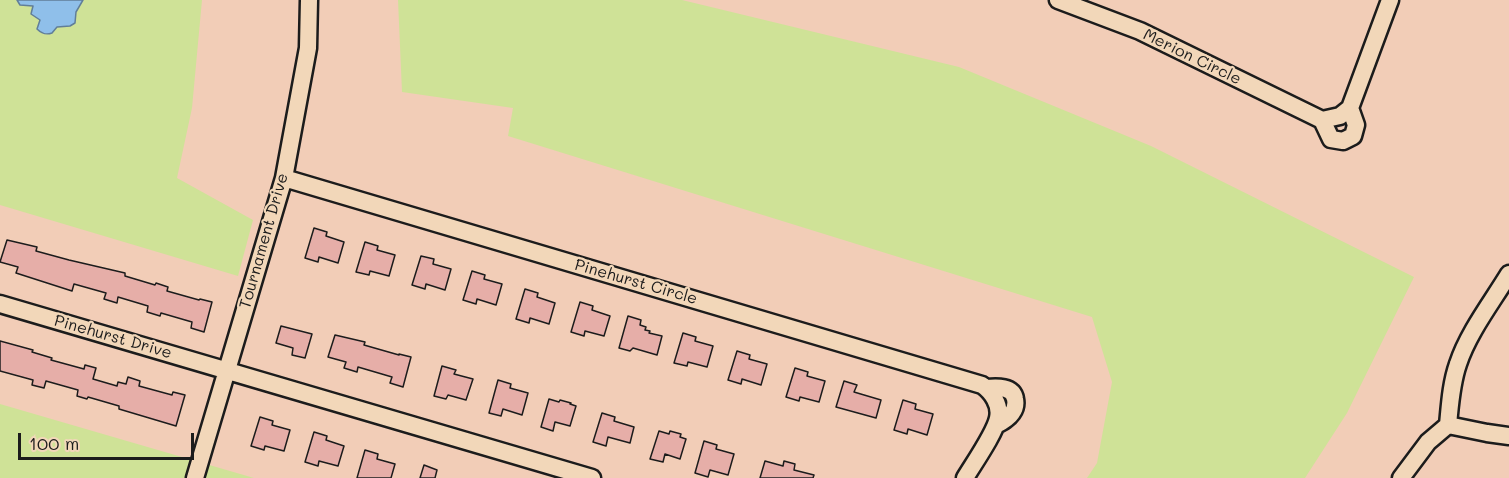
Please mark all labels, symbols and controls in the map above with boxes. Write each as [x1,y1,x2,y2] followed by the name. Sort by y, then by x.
[1140,25,1244,89] street label: Merion Circle
[235,171,293,311] street label: Tournament Drive
[572,255,700,309] street label: Pinehurst Circle
[52,311,174,363] street label: Pinehurst Drive
[21,421,196,459] scale bar
[29,431,79,455] text: 100 m

